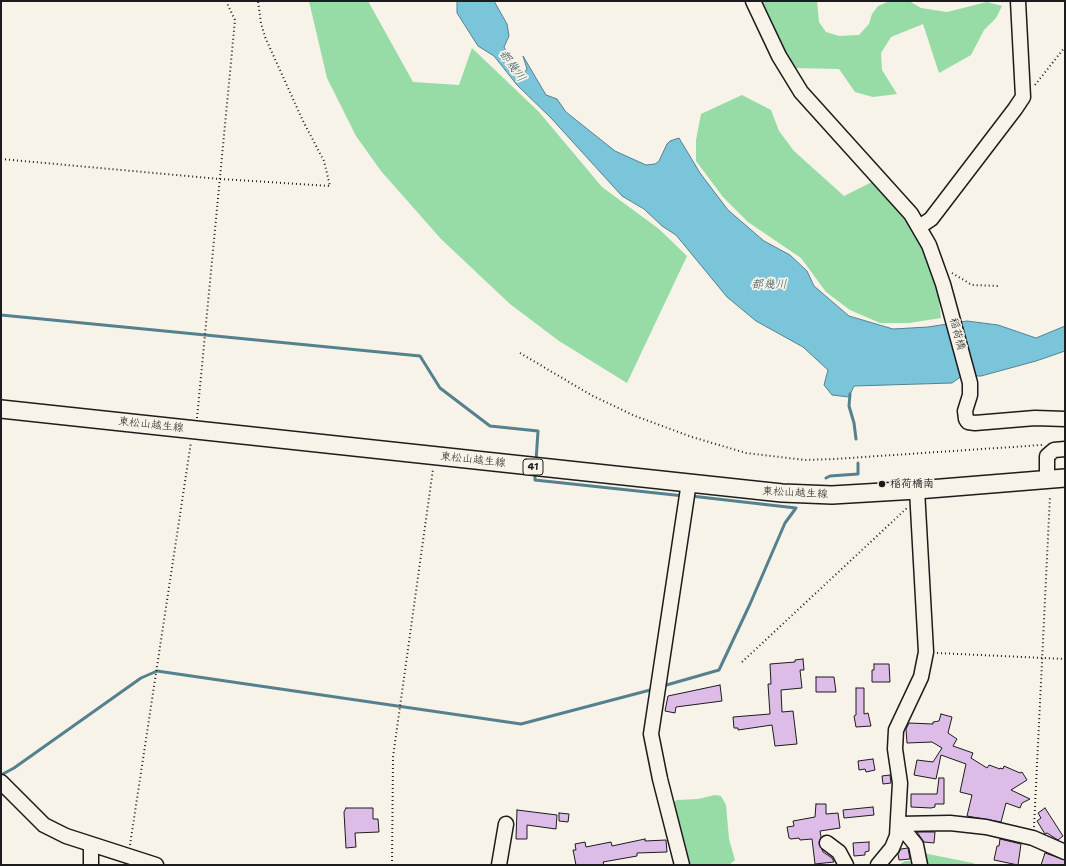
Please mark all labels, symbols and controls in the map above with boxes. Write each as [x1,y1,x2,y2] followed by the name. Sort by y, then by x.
[496,47,528,85] water label: 都幾川
[751,278,787,292] water label: 都幾川
[946,316,968,352] street label: 稲荷橋
[117,415,185,435] street label: 東松山越生線
[439,450,507,470] street label: 東松山越生線
[523,459,543,475] road number: 41
[890,477,934,491] place label: 稲荷橋南
[877,479,887,489] marker: 稲荷橋南
[762,485,828,501] street label: 東松山越生線

